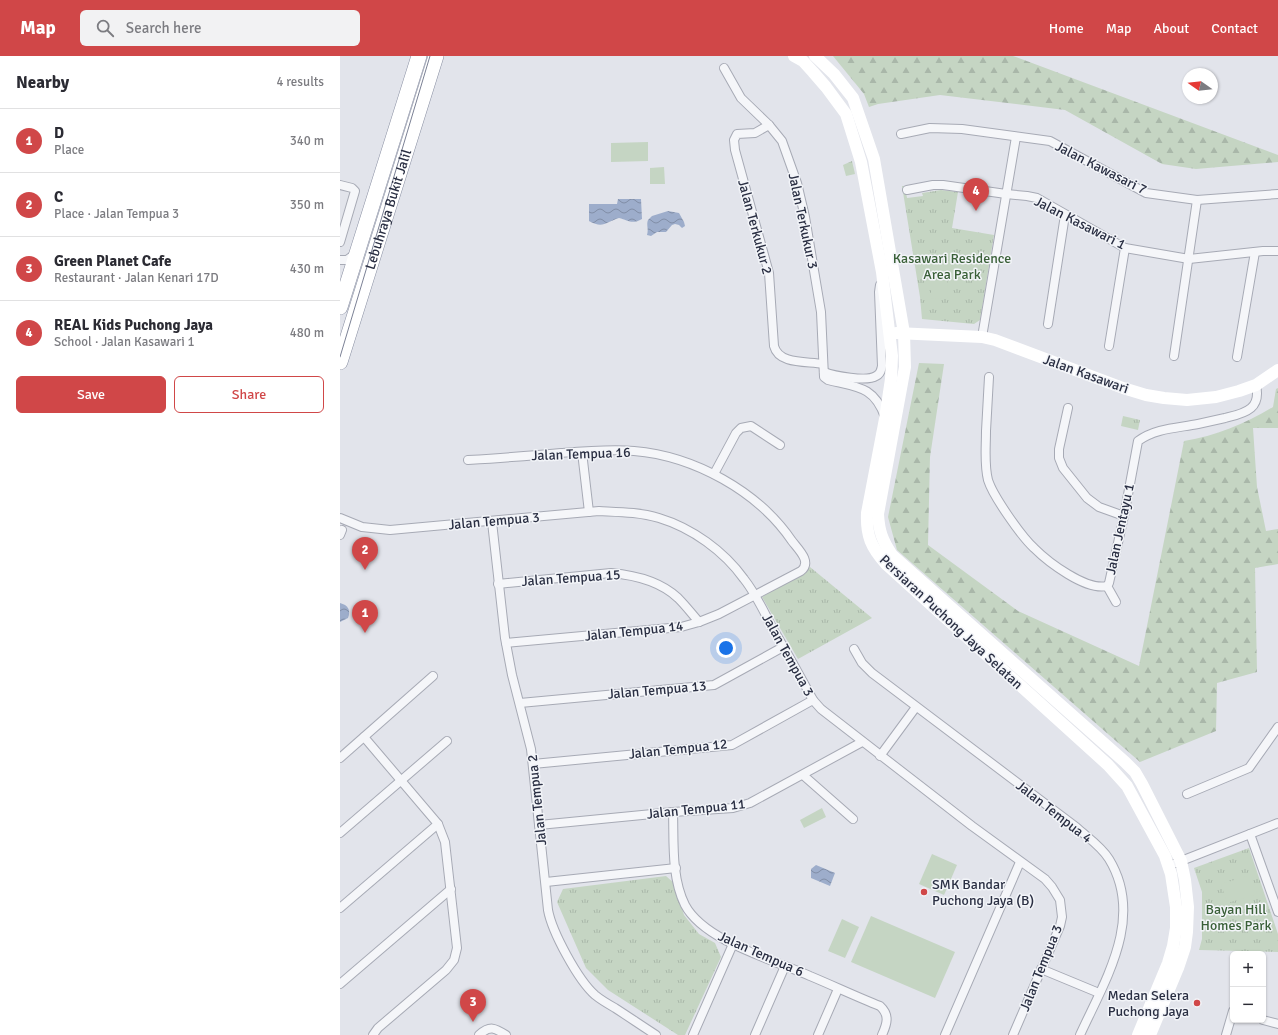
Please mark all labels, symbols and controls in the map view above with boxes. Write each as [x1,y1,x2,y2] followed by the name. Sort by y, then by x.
[80,10,360,46] search box
[20,16,56,40] text: Map
[94,17,116,39] icon: search
[126,19,201,37] text: Search here
[1049,20,1084,37] text: Home
[1106,20,1131,37] text: Map
[1153,20,1189,37] text: About
[1211,20,1258,37] text: Contact
[1182,68,1218,104] north arrow
[16,72,69,93] text: Nearby
[276,74,324,90] text: 4 results
[54,124,64,142] text: D
[25,133,33,149] text: 1
[290,133,324,149] text: 340 m
[1052,138,1150,198] street label: Jalan Kawasari 7
[54,142,84,158] text: Place
[361,147,415,272] street label: Lebuhraya Bukit Jalil
[785,172,821,270] street label: Jalan Terkukur 3
[734,178,776,276] street label: Jalan Terkukur 2
[963,178,989,211] pin: 4
[54,188,63,206] text: C
[1031,193,1129,253] street label: Jalan Kasawari 1
[25,197,33,213] text: 2
[290,197,324,213] text: 350 m
[54,206,179,222] text: Place · Jalan Tempua 3
[893,250,1011,283] park label: Kasawari Residence Area Park
[54,252,171,270] text: Green Planet Cafe
[25,261,33,277] text: 3
[290,261,324,277] text: 430 m
[54,270,219,286] text: Restaurant · Jalan Kenari 17D
[54,316,213,334] text: REAL Kids Puchong Jaya
[25,325,33,341] text: 4
[290,325,324,341] text: 480 m
[54,334,195,350] text: School · Jalan Kasawari 1
[1041,351,1131,397] street label: Jalan Kasawari
[16,376,166,413] button: Save
[174,376,324,413] button: Share
[531,444,631,464] street label: Jalan Tempua 16
[1102,482,1138,576] street label: Jalan Jentayu 1
[448,509,540,533] street label: Jalan Tempua 3
[352,537,378,570] pin: 2
[876,551,1026,693] street label: Persiaran Puchong Jaya Selatan
[521,566,621,590] street label: Jalan Tempua 15
[352,600,378,633] pin: 1
[758,611,818,699] street label: Jalan Tempua 3
[584,617,685,645] street label: Jalan Tempua 14
[716,638,736,658] your location
[607,677,707,703] street label: Jalan Tempua 13
[628,735,728,763] street label: Jalan Tempua 12
[524,754,550,846] street label: Jalan Tempua 2
[1013,777,1096,847] street label: Jalan Tempua 4
[646,795,746,823] street label: Jalan Tempua 11
[932,876,1034,909] place label: SMK Bandar Puchong Jaya (B)
[919,887,929,897] marker: SMK Bandar Puchong Jaya (B)
[1201,901,1272,934] park label: Bayan Hill Homes Park
[1016,922,1066,1014] street label: Jalan Tempua 3
[716,928,806,980] street label: Jalan Tempua 6
[1230,951,1266,1023] map controls
[1230,951,1266,987] button: +
[1108,987,1189,1020] place label: Medan Selera Puchong Jaya
[1230,987,1266,1023] button: −
[460,989,486,1022] pin: 3
[1192,998,1202,1008] marker: Medan Selera Puchong Jaya

